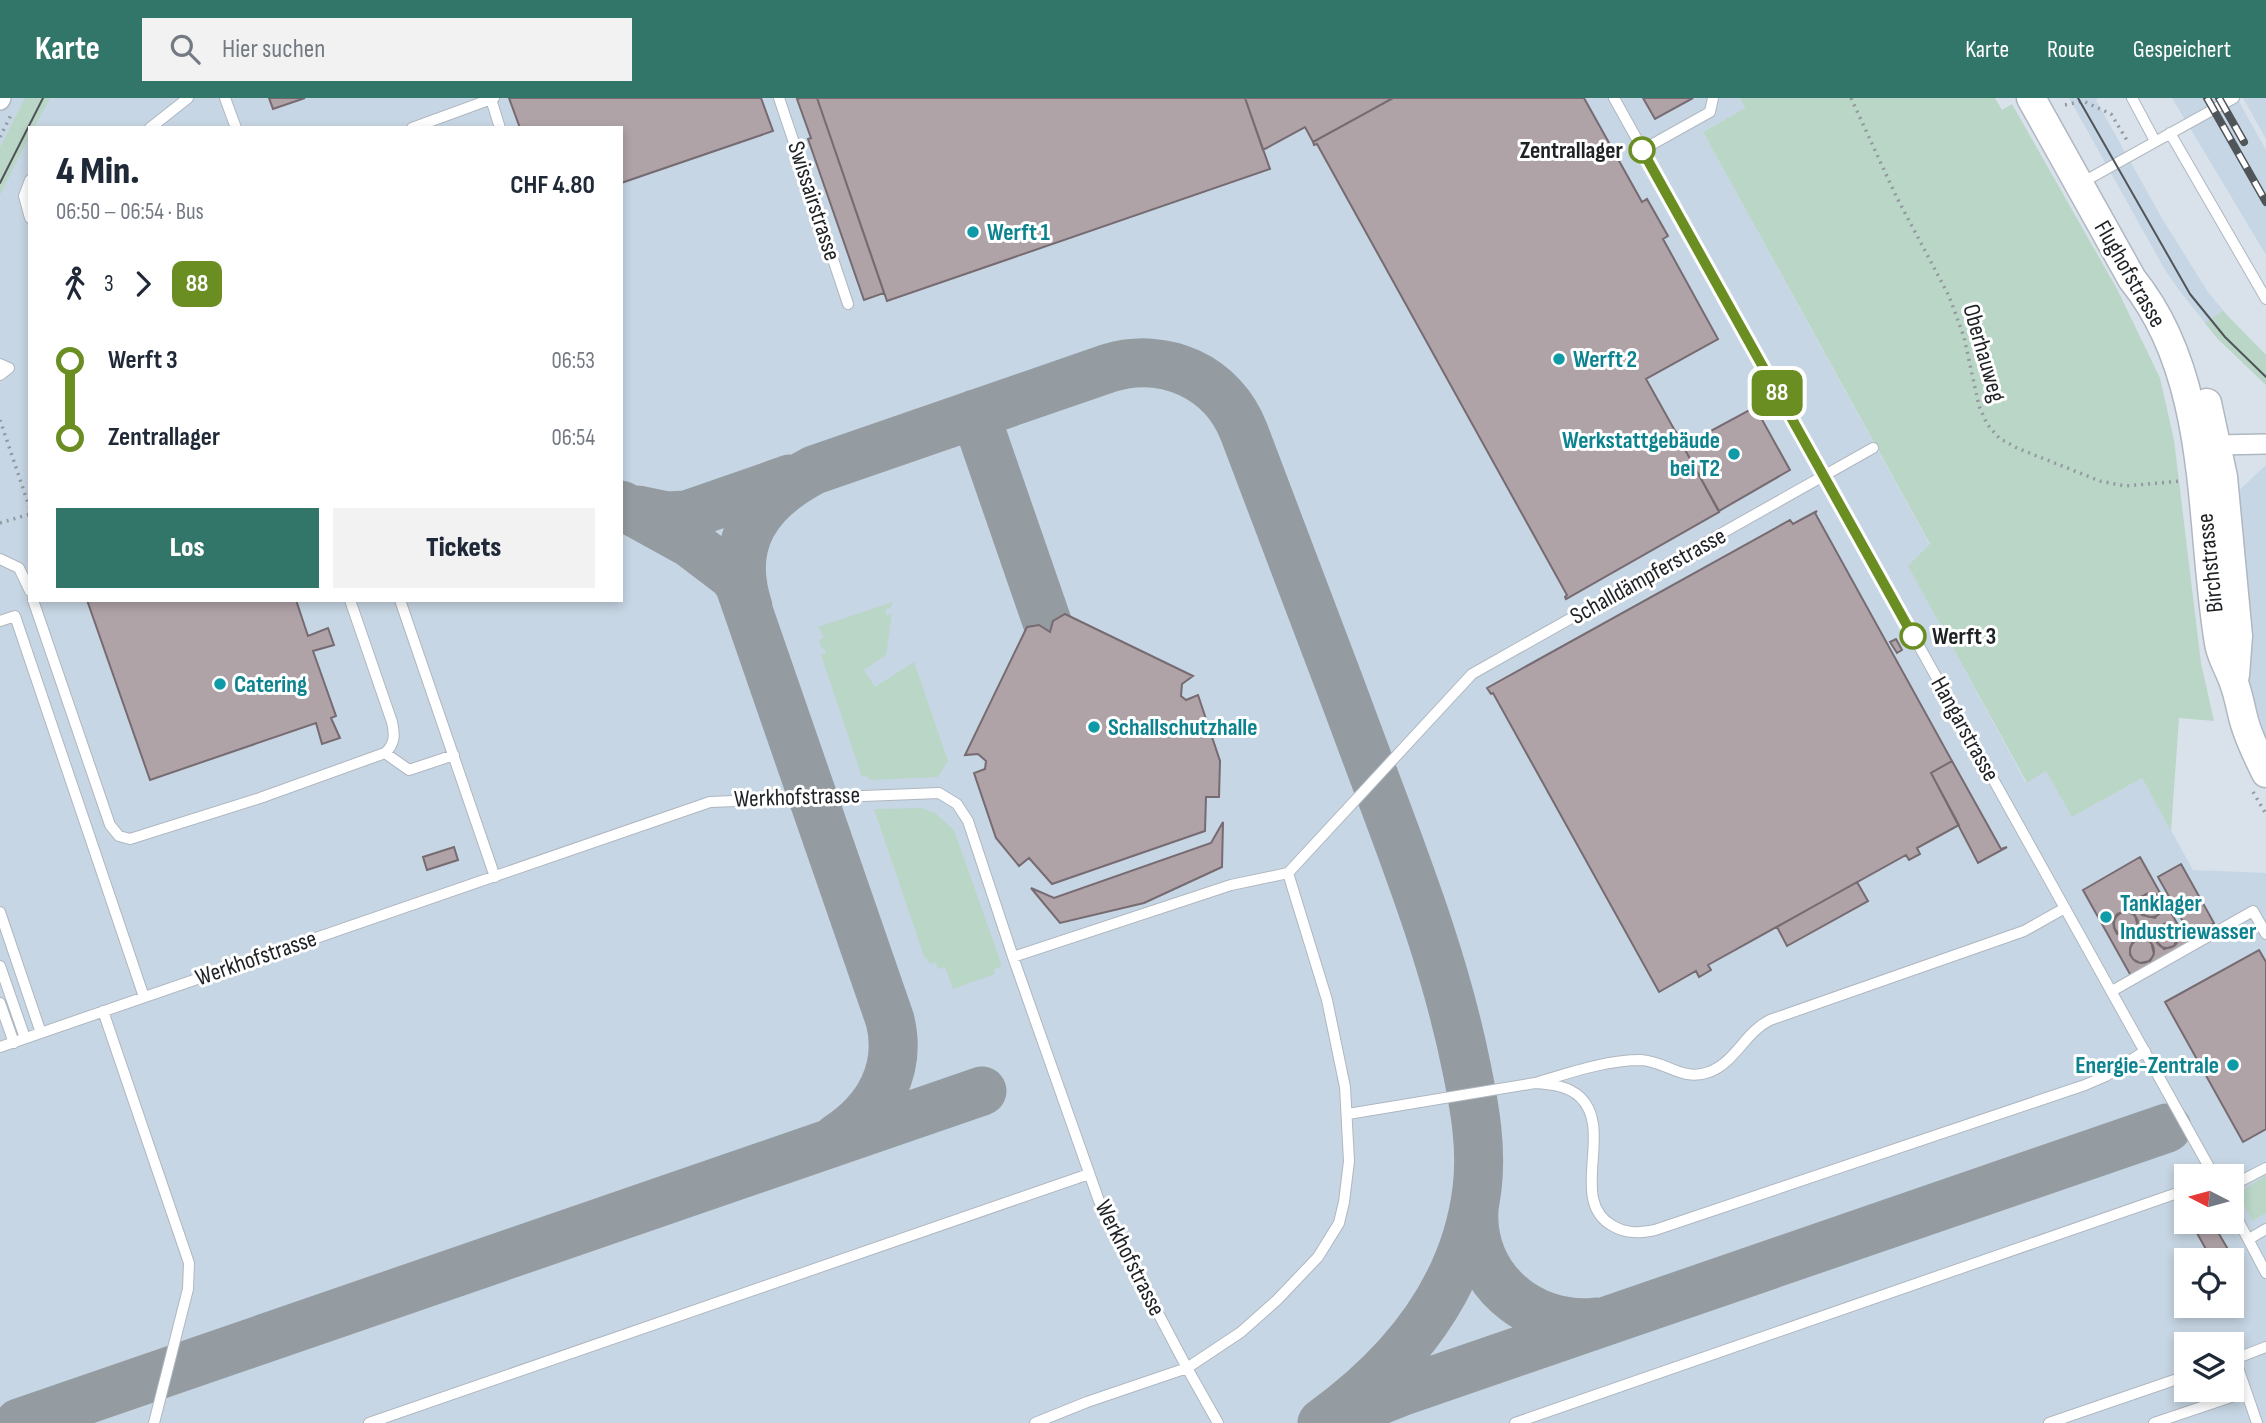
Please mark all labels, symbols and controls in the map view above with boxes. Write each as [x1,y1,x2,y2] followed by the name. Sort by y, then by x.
[142,18,632,81] search box
[35,29,100,69] text: Karte
[166,30,204,68] icon: search
[222,34,325,65] text: Hier suchen
[1965,35,2009,64] text: Karte
[2047,35,2095,64] text: Route
[2133,35,2231,64] text: Gespeichert
[1520,136,1624,165] place label: Zentrallager
[1629,137,1655,163] marker: Zentrallager
[781,138,847,264] street label: Swissairstrasse
[56,149,140,194] text: 4 Min.
[510,170,595,201] text: CHF 4.80
[56,198,204,226] text: 06:50 – 06:54 · Bus
[2088,215,2172,333] street label: Flughofstrasse
[987,218,1051,247] place label: Werft 1
[965,224,981,240] marker: Werft 1
[56,265,94,303] icon: walk
[124,265,162,303] icon: forward
[186,269,208,298] text: 88
[104,270,114,298] text: 3
[1956,301,2012,405] street label: Oberhauweg
[108,345,178,376] text: Werft 3
[1573,345,1637,374] place label: Werft 2
[551,347,595,375] text: 06:53
[1551,351,1567,367] marker: Werft 2
[1746,370,1809,416] line badge: 88
[1766,378,1788,407] text: 88
[108,422,220,453] text: Zentrallager
[551,424,595,452] text: 06:54
[1562,426,1720,483] place label: Werkstattgebäude bei T2
[1726,446,1742,462] marker: Werkstattgebäude bei T2
[56,508,319,588] button: Los
[333,508,595,588] button: Tickets
[2190,512,2230,614] street label: Birchstrasse
[1565,521,1731,631] street label: Schalldämpferstrasse
[1932,622,1996,651] place label: Werft 3
[1900,623,1926,649] marker: Werft 3
[234,670,307,699] place label: Catering
[1924,672,2006,786] street label: Hangarstrasse
[212,676,228,692] marker: Catering
[1108,713,1257,742] place label: Schallschutzhalle
[1086,719,1102,735] marker: Schallschutzhalle
[733,780,861,814] street label: Werkhofstrasse
[2120,889,2257,946] place label: Tanklager Industriewasser
[2098,909,2114,925] marker: Tanklager Industriewasser
[192,924,320,992] street label: Werkhofstrasse
[2075,1051,2219,1080] place label: Energie-Zentrale
[2225,1057,2241,1073] marker: Energie-Zentrale
[2174,1164,2244,1234] north arrow
[2174,1164,2244,1402] map controls
[1088,1195,1172,1321] street label: Werkhofstrasse
[2174,1248,2244,1318] button: locate
[2174,1332,2244,1402] button: layers

